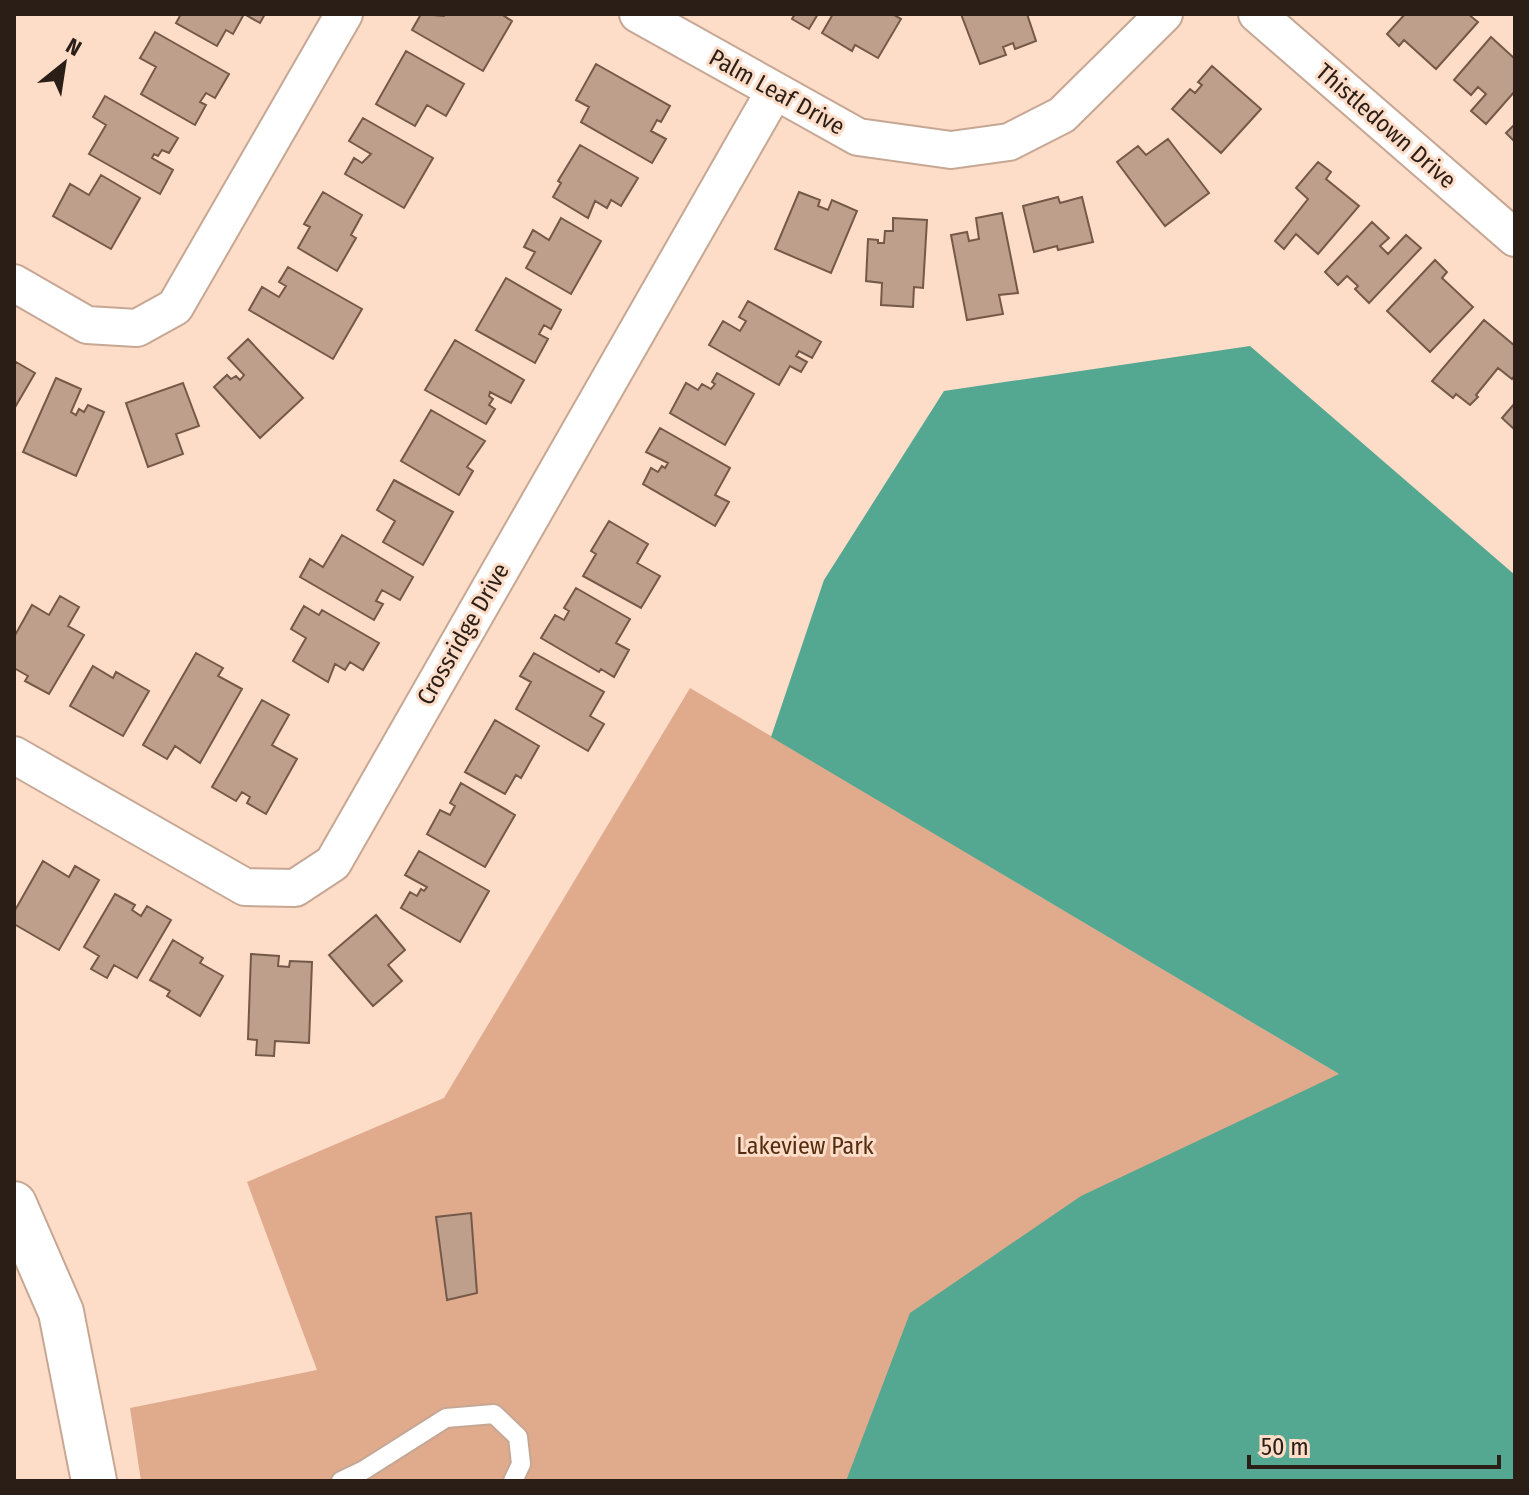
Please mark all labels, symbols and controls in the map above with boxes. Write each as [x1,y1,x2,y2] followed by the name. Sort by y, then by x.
[24,24,104,104] north arrow
[61,32,86,62] text: N
[704,43,850,141] street label: Palm Leaf Drive
[1310,58,1462,194] street label: Thistledown Drive
[411,558,515,710] street label: Crossridge Drive
[736,1132,875,1160] park label: Lakeview Park
[1249,1419,1499,1469] scale bar
[1261,1433,1309,1461] text: 50 m

